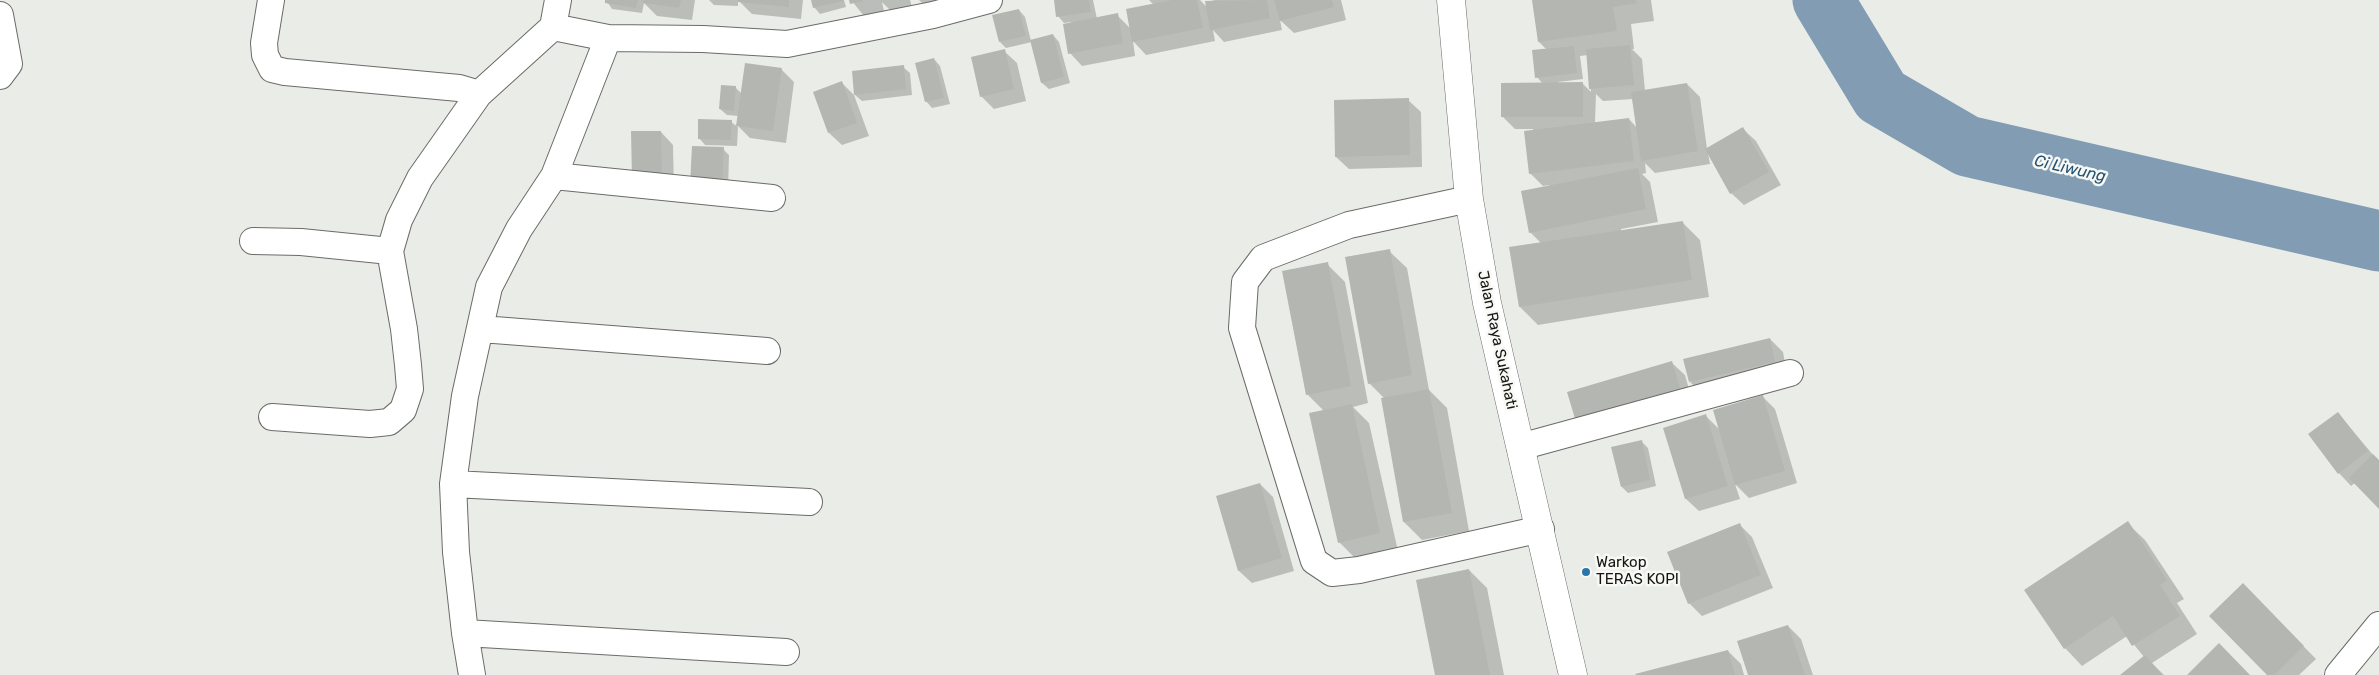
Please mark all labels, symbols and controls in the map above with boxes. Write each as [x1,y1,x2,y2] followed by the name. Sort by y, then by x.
[2032,151,2108,187] water label: Ci Liwung
[1474,269,1520,411] street label: Jalan Raya Sukahati
[1596,554,1679,589] place label: Warkop TERAS KOPI
[1580,566,1592,578] marker: Warkop TERAS KOPI

